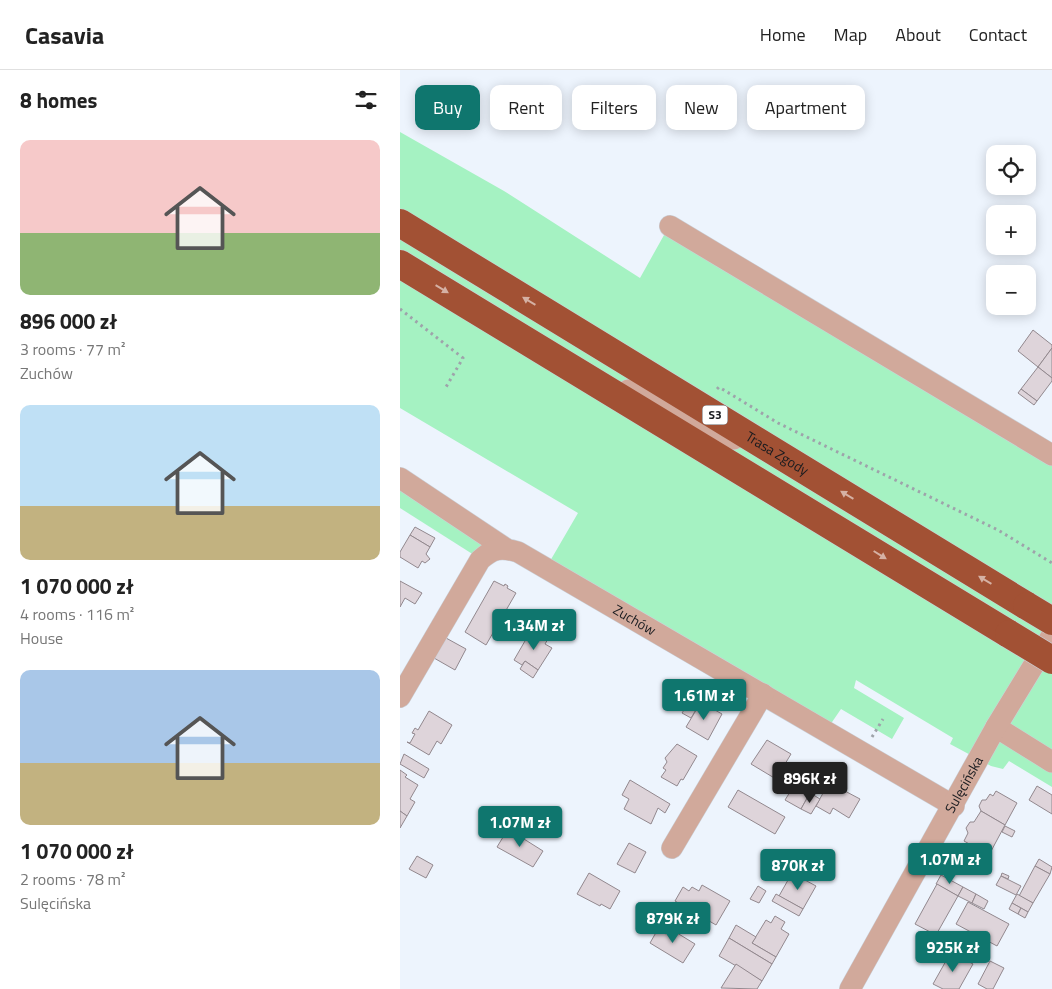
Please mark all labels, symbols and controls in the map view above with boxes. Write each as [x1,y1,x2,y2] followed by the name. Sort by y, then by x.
[25,17,104,53] text: Casavia
[760,21,806,48] text: Home
[834,21,867,48] text: Map
[895,21,941,48] text: About
[969,21,1027,48] text: Contact
[20,84,97,116] text: 8 homes
[415,85,480,130] chip: Buy
[490,85,562,130] chip: Rent
[572,85,656,130] chip: Filters
[666,85,737,130] chip: New
[747,85,865,130] chip: Apartment
[352,86,380,114] icon: filters
[986,145,1036,315] map controls
[986,145,1036,195] button: locate
[155,173,245,263] icon: home
[986,205,1036,255] button: +
[986,265,1036,315] button: −
[435,284,448,293] one-way arrow
[522,296,535,306] one-way arrow
[20,305,117,337] text: 896 000 zł
[20,337,125,361] text: 3 rooms · 77 m²
[20,361,73,385] text: Zuchów
[702,406,728,424] road number: S3
[742,426,813,481] street label: Trasa Zgody
[155,438,245,528] icon: home
[840,491,853,500] one-way arrow
[873,550,886,559] one-way arrow
[20,570,134,602] text: 1 070 000 zł
[979,576,992,585] one-way arrow
[610,599,660,640] street label: Zuchów
[20,602,134,626] text: 4 rooms · 116 m²
[482,608,586,651] pin: 1.34M zł
[503,613,565,637] text: 1.34M zł
[20,626,63,650] text: House
[652,678,756,721] pin: 1.61M zł
[673,683,735,707] text: 1.61M zł
[155,703,245,793] icon: home
[939,752,988,817] street label: Sulęcińska
[764,762,856,804] pin: 896K zł
[783,766,837,790] text: 896K zł
[468,806,572,848] pin: 1.07M zł
[489,810,551,834] text: 1.07M zł
[20,835,134,867] text: 1 070 000 zł
[898,842,1002,885] pin: 1.07M zł
[919,847,981,871] text: 1.07M zł
[752,848,844,891] pin: 870K zł
[771,853,825,877] text: 870K zł
[20,867,125,891] text: 2 rooms · 78 m²
[20,891,91,915] text: Sulęcińska
[627,902,719,944] pin: 879K zł
[646,906,700,930] text: 879K zł
[907,930,999,973] pin: 925K zł
[926,935,980,959] text: 925K zł

